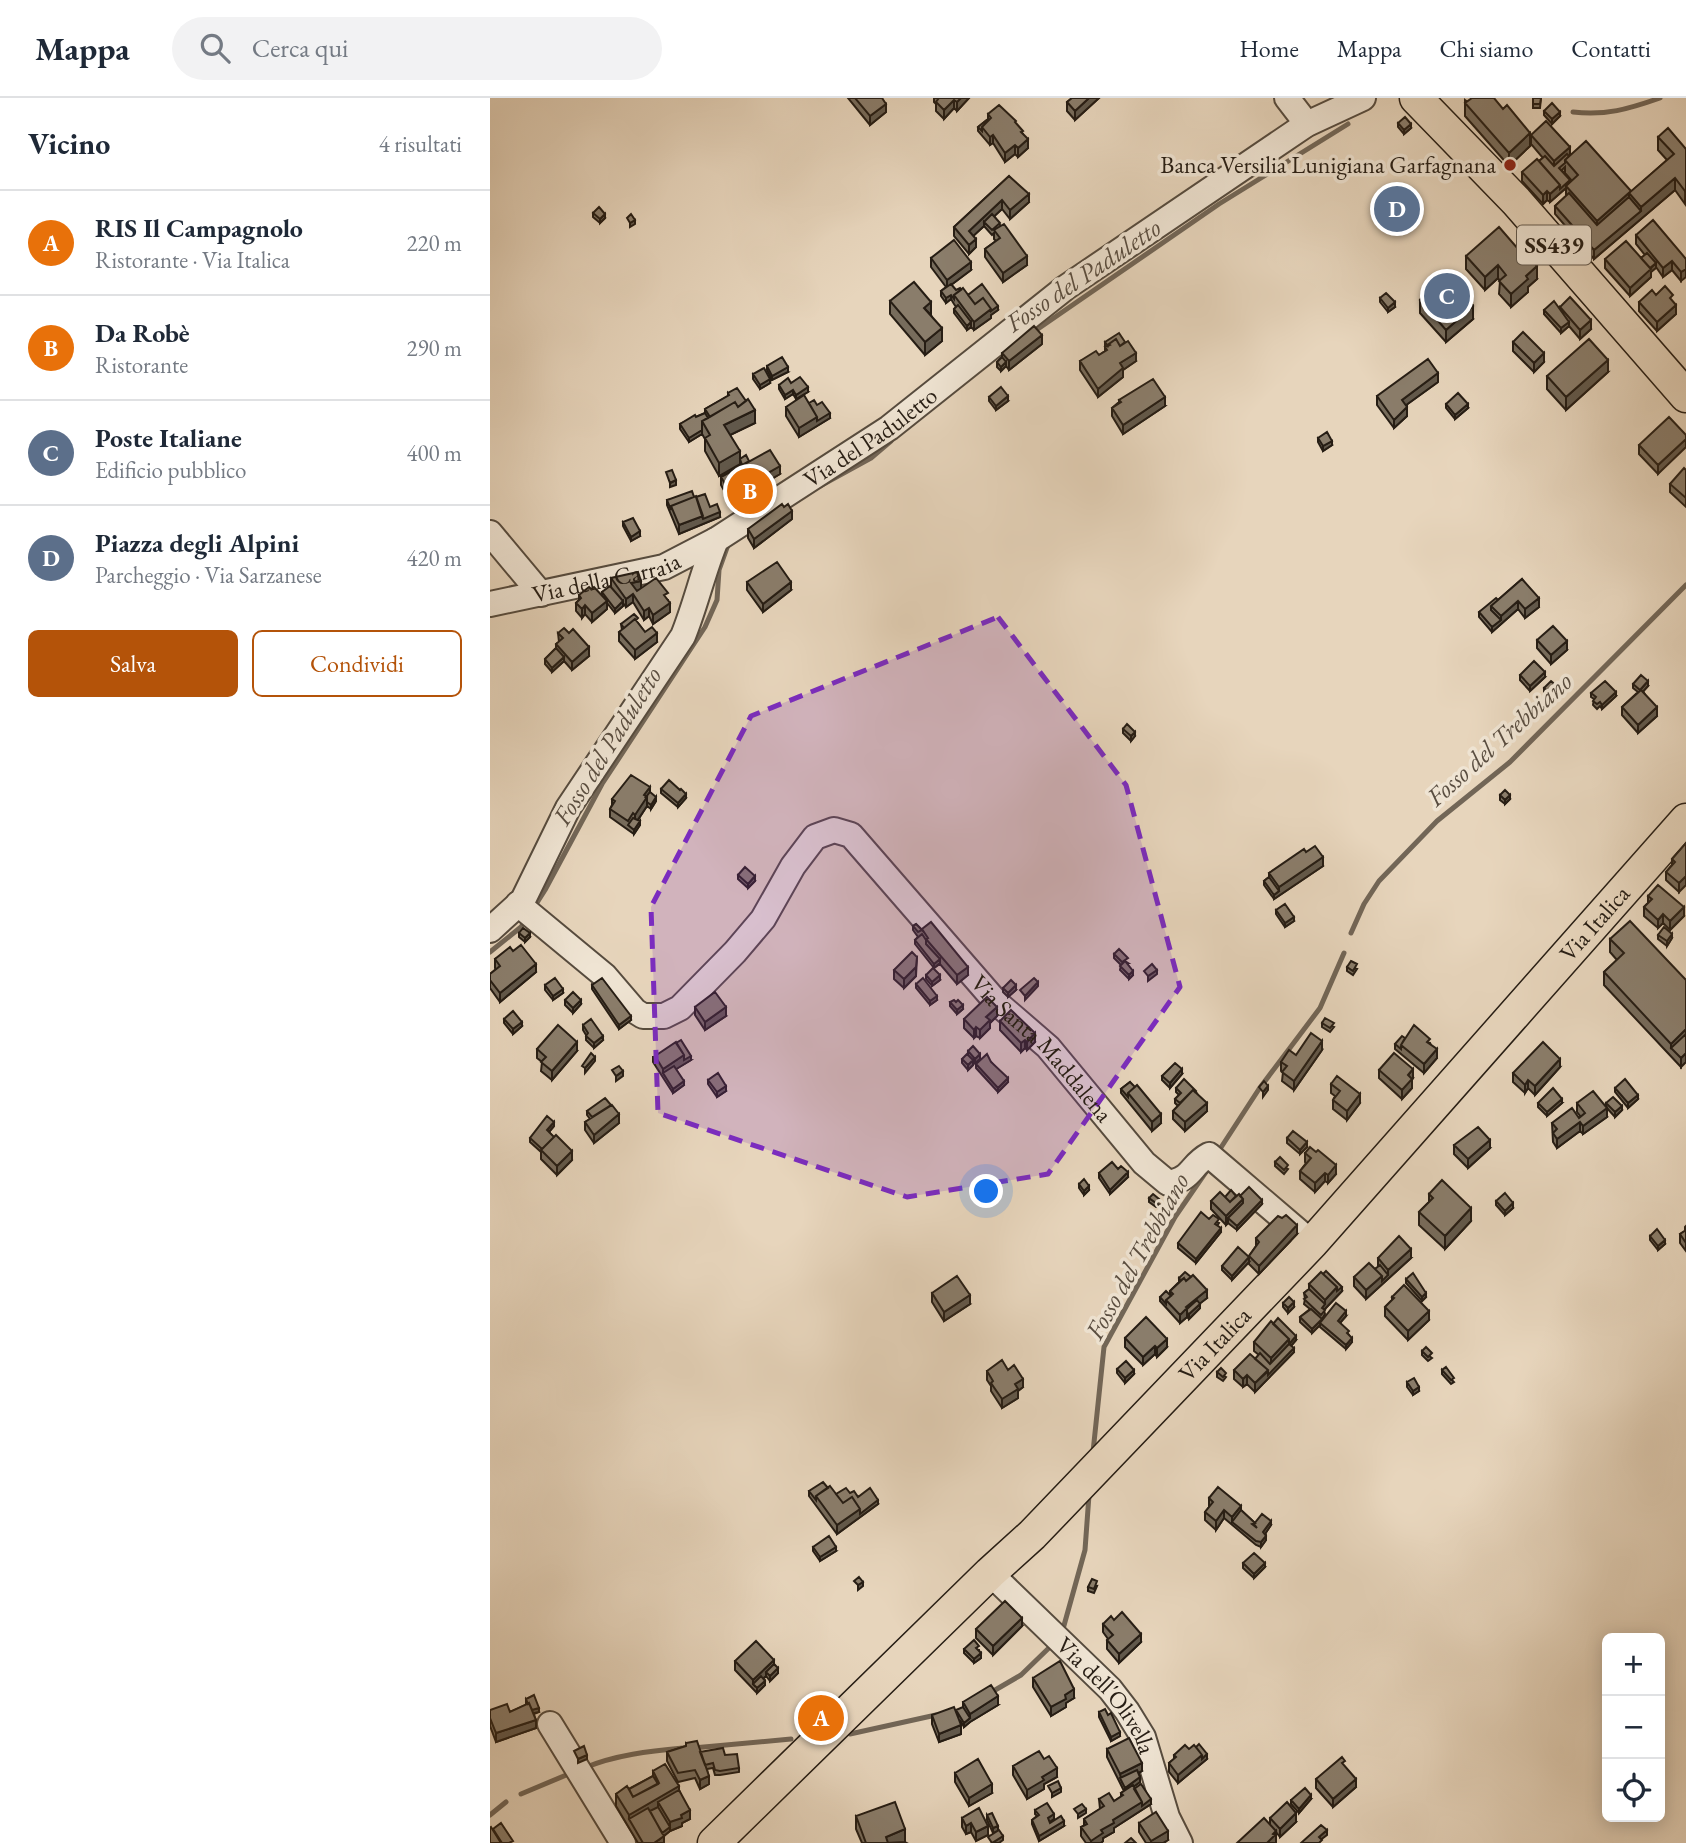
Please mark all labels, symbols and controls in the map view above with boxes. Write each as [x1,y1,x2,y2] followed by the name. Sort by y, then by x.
[172,17,662,80] search box
[35,27,130,70] text: Mappa
[196,29,234,67] icon: search
[252,31,348,65] text: Cerca qui
[1239,33,1299,64] text: Home
[1337,33,1402,64] text: Mappa
[1440,33,1533,64] text: Chi siamo
[1571,33,1651,64] text: Contatti
[28,124,110,163] text: Vicino
[379,129,462,159] text: 4 risultati
[1160,149,1496,180] place label: Banca Versilia Lunigiana Garfagnana
[1502,157,1518,173] marker: Banca Versilia Lunigiana Garfagnana
[1374,183,1420,235] pin: D
[998,210,1167,340] water label: Fosso del Paduletto
[95,211,303,245] text: RIS Il Campagnolo
[1517,226,1591,264] road number: SS439
[43,228,59,258] text: A
[406,228,462,258] text: 220 m
[95,245,290,275] text: Ristorante · Via Italica
[1424,270,1470,322] pin: C
[95,316,190,350] text: Da Robè
[44,333,58,363] text: B
[406,333,462,363] text: 290 m
[95,350,188,380] text: Ristorante
[797,379,944,494] street label: Via del Paduletto
[95,421,242,455] text: Poste Italiane
[43,438,59,468] text: C
[406,438,462,468] text: 400 m
[95,455,246,485] text: Edificio pubblico
[727,465,773,517] pin: B
[95,526,299,560] text: Piazza degli Alpini
[42,543,60,573] text: D
[406,543,462,573] text: 420 m
[529,545,686,610] street label: Via della Carraia
[95,560,322,590] text: Parcheggio · Via Sarzanese
[28,630,238,697] button: Salva
[252,630,462,697] button: Condividi
[544,660,669,832] water label: Fosso del Paduletto
[1418,664,1579,814] water label: Fosso del Trebbiano
[1552,878,1637,968] street label: Via Italica
[964,968,1120,1129] street label: Via Santa Maddalena
[1077,1167,1197,1346] water label: Fosso del Trebbiano
[969,1174,1003,1208] your location
[1172,1300,1258,1388] street label: Via Italica
[1050,1630,1163,1758] street label: Via dell'Olivella
[1602,1633,1665,1822] map controls
[1602,1633,1665,1696] button: +
[798,1692,844,1744] pin: A
[1602,1696,1665,1759] button: −
[1602,1759,1665,1822] button: locate

